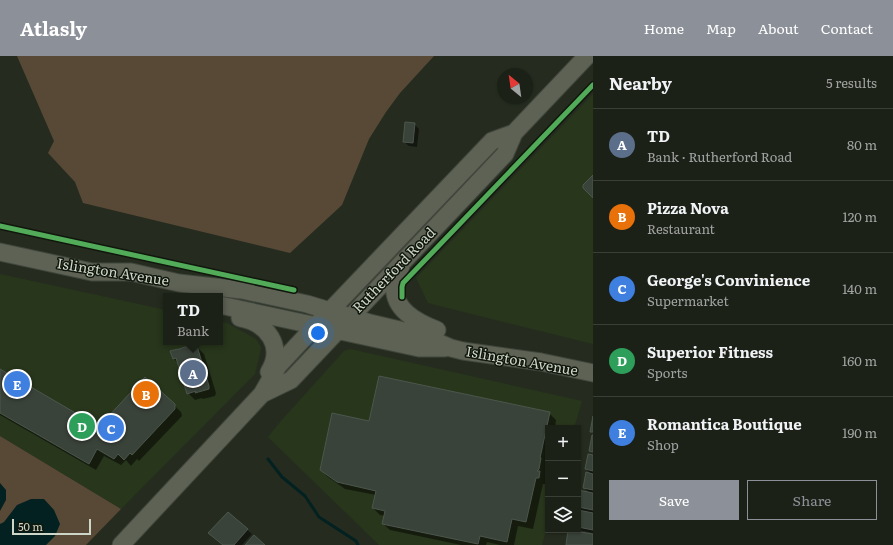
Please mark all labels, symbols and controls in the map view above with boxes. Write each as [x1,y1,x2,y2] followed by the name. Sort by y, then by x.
[20,14,87,42] text: Atlasly
[644,18,684,38] text: Home
[706,18,736,38] text: Map
[758,18,799,38] text: About
[821,18,873,38] text: Contact
[497,68,533,104] north arrow
[609,70,672,95] text: Nearby
[826,73,877,92] text: 5 results
[647,124,670,147] text: TD
[617,135,627,154] text: A
[847,135,877,154] text: 80 m
[647,147,792,166] text: Bank · Rutherford Road
[647,196,729,219] text: Pizza Nova
[618,207,626,226] text: B
[842,207,877,226] text: 120 m
[647,219,715,238] text: Restaurant
[347,222,440,316] street label: Rutherford Road
[56,252,171,290] street label: Islington Avenue
[647,268,810,291] text: George's Convinience
[617,279,627,298] text: C
[842,279,877,298] text: 140 m
[647,291,729,310] text: Supermarket
[163,293,223,345] popup
[177,298,200,321] text: TD
[177,321,209,340] text: Bank
[308,323,328,343] your location
[465,340,580,380] street label: Islington Avenue
[647,340,773,363] text: Superior Fitness
[617,351,627,370] text: D
[842,351,877,370] text: 160 m
[180,358,206,388] pin: A
[647,363,687,382] text: Sports
[4,369,30,399] pin: E
[133,379,159,409] pin: B
[69,411,95,441] pin: D
[647,412,802,435] text: Romantica Boutique
[98,413,124,443] pin: C
[618,423,626,442] text: E
[842,423,877,442] text: 190 m
[545,425,581,533] map controls
[545,425,581,461] button: +
[647,435,679,454] text: Shop
[545,461,581,497] button: −
[609,480,739,520] button: Save
[747,480,877,520] button: Share
[545,497,581,533] button: layers
[12,517,91,536] scale bar
[18,518,43,534] text: 50 m

